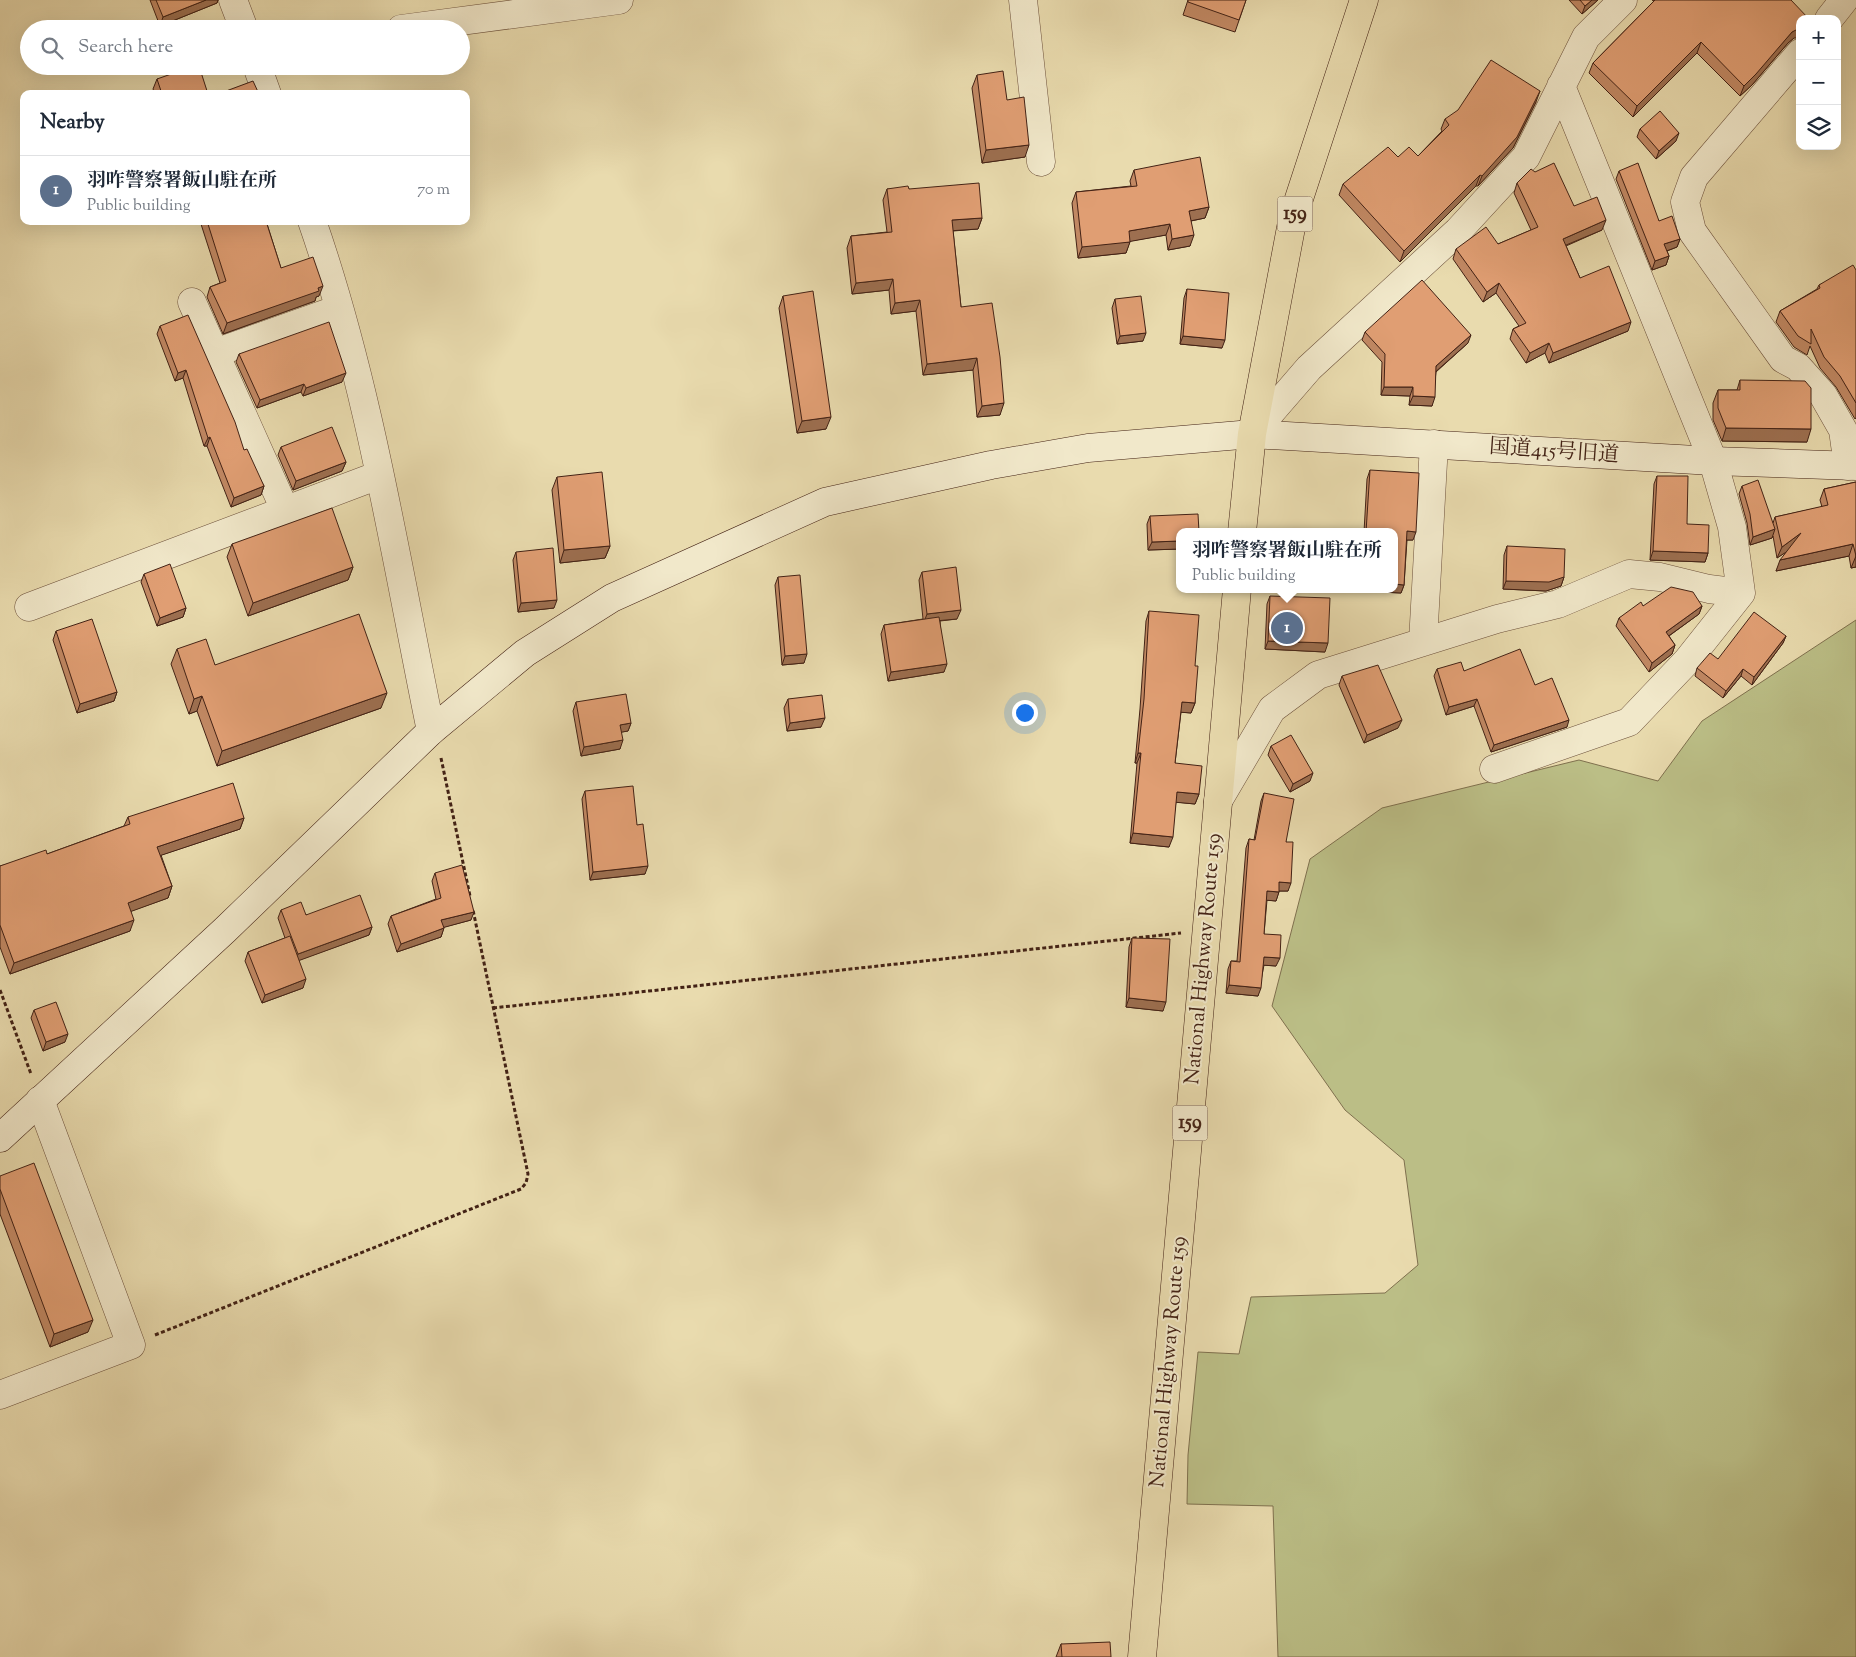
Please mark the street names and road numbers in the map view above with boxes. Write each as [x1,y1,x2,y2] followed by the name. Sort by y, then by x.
[1278,196,1312,232] road number: 159
[1488,433,1620,471] street label: 国道415号旧道
[1178,832,1230,1086] street label: National Highway Route 159
[1172,1106,1208,1140] road number: 159
[1143,1235,1195,1489] street label: National Highway Route 159

